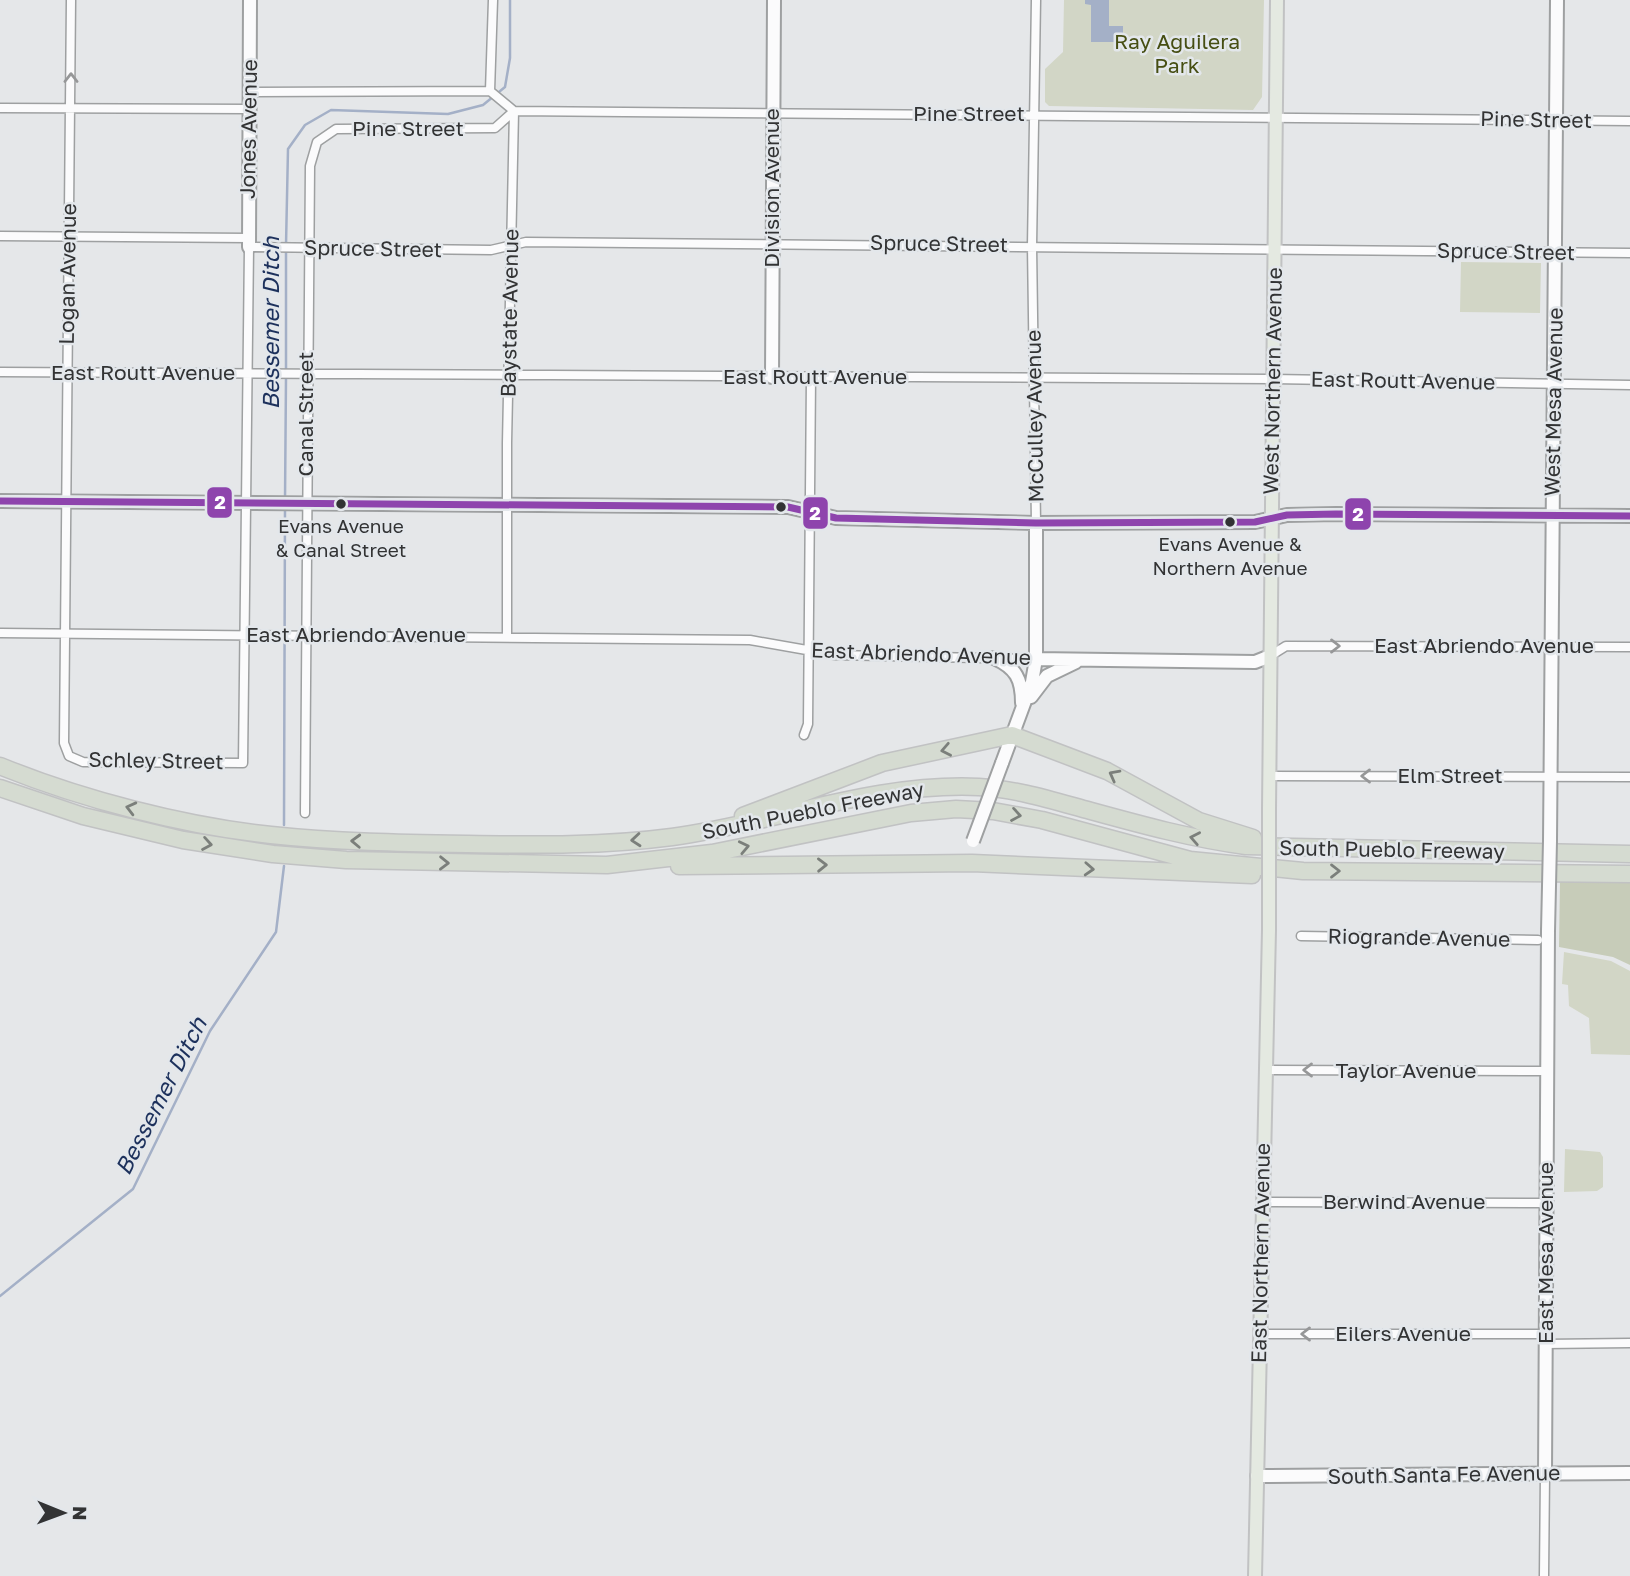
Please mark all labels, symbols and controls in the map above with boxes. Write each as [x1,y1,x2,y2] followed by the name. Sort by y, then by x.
[1114,28,1240,78] park label: Ray Aguilera Park
[234,59,262,199] street label: Jones Avenue
[63,72,79,83] one-way arrow
[913,100,1025,126] street label: Pine Street
[1480,105,1592,133] street label: Pine Street
[758,108,784,268] street label: Division Avenue
[352,115,464,141] street label: Pine Street
[53,203,81,345] street label: Logan Avenue
[495,229,523,397] street label: Baystate Avenue
[870,229,1008,257] street label: Spruce Street
[304,234,442,262] street label: Spruce Street
[256,236,284,410] water label: Bessemer Ditch
[1437,237,1575,265] street label: Spruce Street
[1257,267,1287,495] street label: West Northern Avenue
[1538,307,1568,497] street label: West Mesa Avenue
[1019,329,1049,503] street label: McCulley Avenue
[292,351,318,477] street label: Canal Street
[51,359,235,385] street label: East Routt Avenue
[723,363,907,389] street label: East Routt Avenue
[1311,365,1496,395] street label: East Routt Avenue
[206,486,233,519] line badge: 2
[214,490,226,513] text: 2
[802,496,829,530] line badge: 2
[334,497,348,511] marker: Evans Avenue & Canal Street
[1344,497,1372,531] line badge: 2
[774,500,788,514] unlabelled marker
[809,501,821,524] text: 2
[1352,502,1364,525] text: 2
[276,514,406,561] place label: Evans Avenue & Canal Street
[1223,515,1237,529] marker: Evans Avenue & Northern Avenue
[1153,532,1307,579] place label: Evans Avenue & Northern Avenue
[246,621,466,647] street label: East Abriendo Avenue
[1374,632,1594,658] street label: East Abriendo Avenue
[811,636,1031,670] street label: East Abriendo Avenue
[1331,638,1341,654] one-way arrow
[940,742,952,757] one-way arrow
[88,746,224,774] street label: Schley Street
[1397,762,1503,788] street label: Elm Street
[1360,768,1371,784] one-way arrow
[1109,770,1121,783] one-way arrow
[700,776,926,844] street label: South Pueblo Freeway
[125,801,137,816] one-way arrow
[1010,806,1022,821] one-way arrow
[630,832,641,847] one-way arrow
[1189,832,1201,847] one-way arrow
[350,833,361,848] one-way arrow
[1279,834,1505,864] street label: South Pueblo Freeway
[202,836,213,851] one-way arrow
[738,840,750,855] one-way arrow
[439,855,450,871] one-way arrow
[818,857,828,873] one-way arrow
[1084,861,1095,876] one-way arrow
[1330,863,1341,879] one-way arrow
[1327,922,1511,952] street label: Riogrande Avenue
[108,1011,212,1179] water label: Bessemer Ditch
[1335,1057,1477,1083] street label: Taylor Avenue
[1302,1062,1312,1078] one-way arrow
[1245,1143,1275,1363] street label: East Northern Avenue
[1532,1162,1558,1344] street label: East Mesa Avenue
[1323,1188,1485,1214] street label: Berwind Avenue
[1335,1320,1471,1346] street label: Eilers Avenue
[1300,1326,1311,1342] one-way arrow
[1327,1459,1561,1489] street label: South Santa Fe Avenue
[28,1478,98,1548] north arrow
[69,1506,92,1521] text: N

